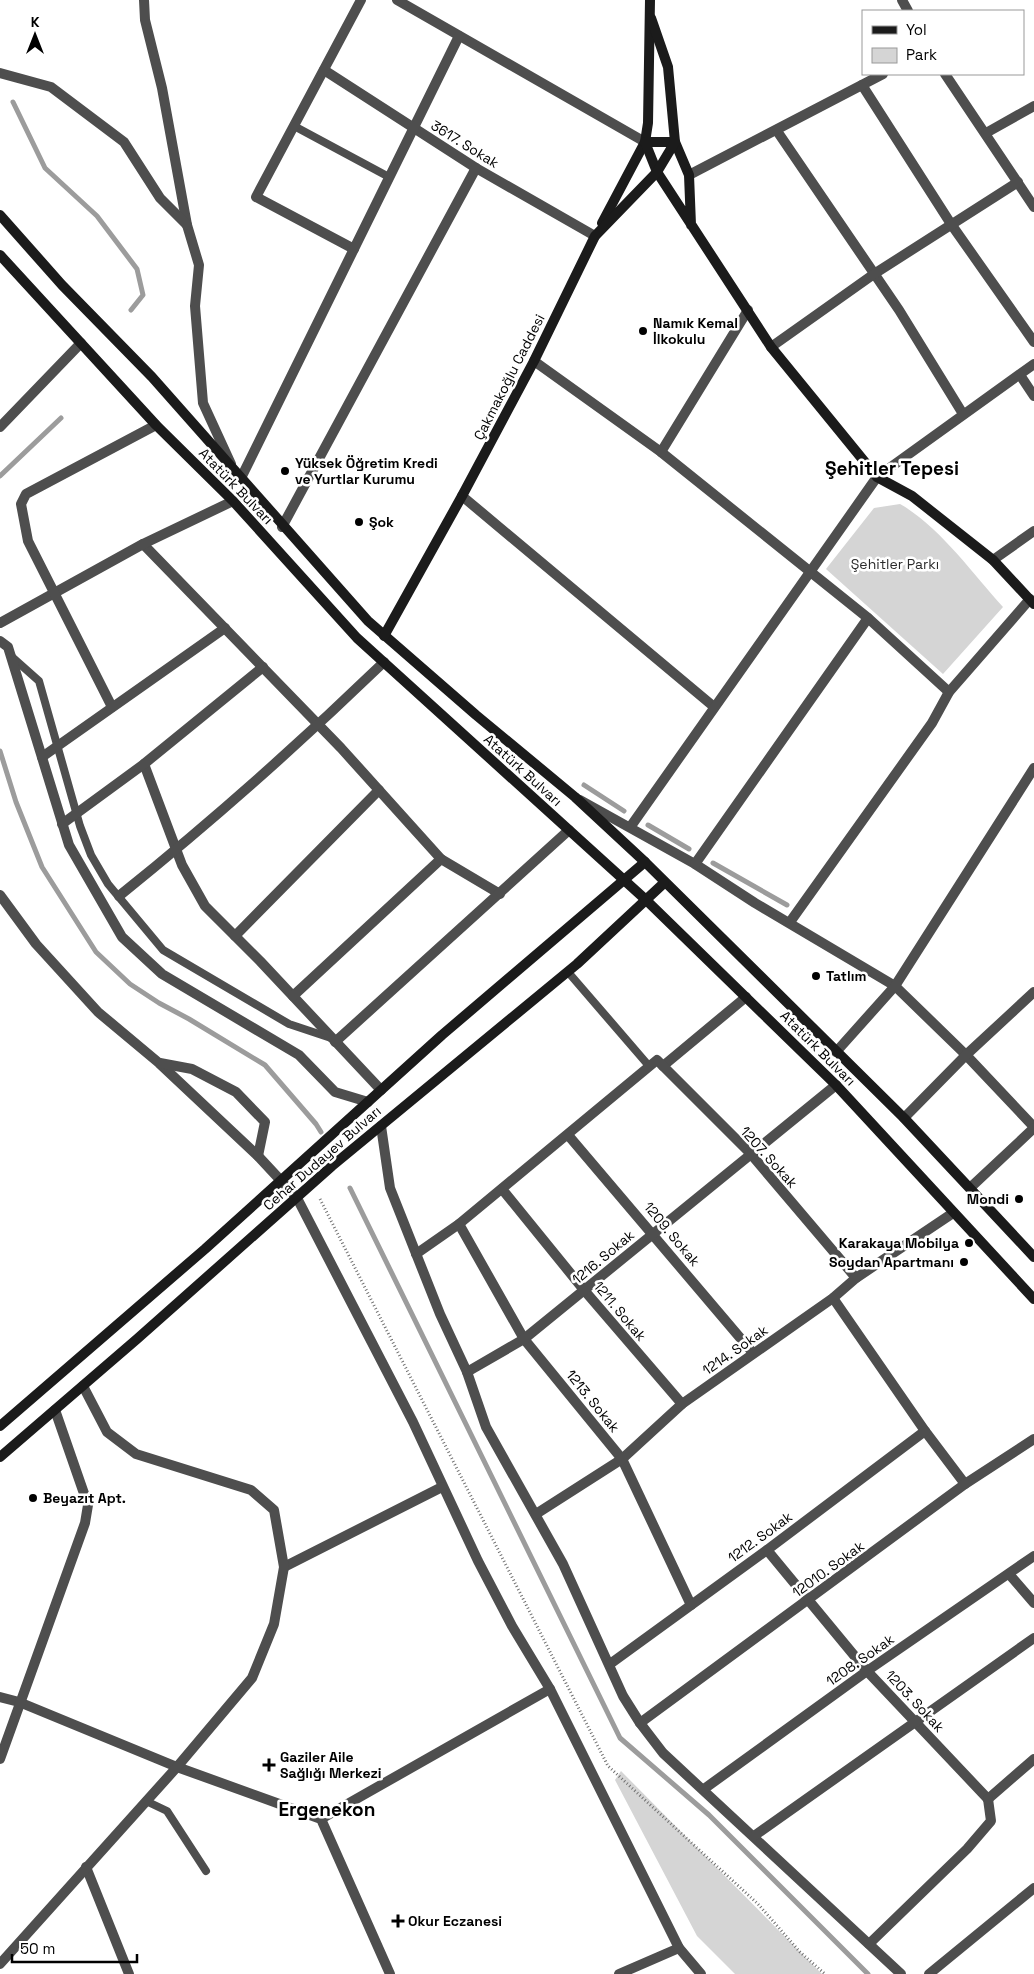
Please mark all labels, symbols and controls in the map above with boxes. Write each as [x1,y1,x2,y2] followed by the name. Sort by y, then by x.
[10,10,60,60] north arrow
[862,10,1024,75] legend
[31,13,40,31] text: K
[906,20,927,39] text: Yol
[906,45,937,64] text: Park
[428,116,503,172] street label: 3617. Sokak
[469,311,549,443] street label: Çakmakoğlu Caddesi
[653,314,738,348] place label: Namık Kemal İlkokulu
[637,325,649,337] marker: Namık Kemal İlkokulu
[195,444,277,528] street label: Atatürk Bulvarı
[295,454,438,488] place label: Yüksek Öğretim Kredi ve Yurtlar Kurumu
[825,456,959,481] district label: Şehitler Tepesi
[279,465,291,477] marker: Yüksek Öğretim Kredi ve Yurtlar Kurumu
[369,513,394,531] place label: Şok
[353,516,365,528] marker: Şok
[851,555,939,573] park label: Şehitler Parkı
[480,730,566,810] street label: Atatürk Bulvarı
[826,967,866,985] place label: Tatlım
[810,970,822,982] marker: Tatlım
[777,1007,859,1089] street label: Atatürk Bulvarı
[259,1102,385,1214] street label: Cehar Dudayev Bulvarı
[737,1122,802,1192] street label: 1207. Sokak
[967,1190,1009,1208] place label: Mondi
[1013,1193,1025,1205] marker: Mondi
[640,1198,704,1270] street label: 1209. Sokak
[568,1226,638,1288] street label: 1216. Sokak
[839,1234,959,1252] place label: Karakaya Mobilya
[963,1237,975,1249] marker: Karakaya Mobilya
[829,1253,954,1271] place label: Soydan Apartmanı
[958,1256,970,1268] marker: Soydan Apartmanı
[590,1277,651,1345] street label: 1211. Sokak
[699,1321,772,1379] street label: 1214. Sokak
[562,1366,624,1436] street label: 1213. Sokak
[43,1489,126,1507] place label: Beyazıt Apt.
[27,1492,39,1504] marker: Beyazıt Apt.
[724,1507,796,1566] street label: 1212. Sokak
[788,1537,868,1601] street label: 12010. Sokak
[823,1630,898,1690] street label: 1208. Sokak
[882,1666,949,1736] street label: 1203. Sokak
[280,1748,381,1782] place label: Gaziler Aile Sağlığı Merkezi
[262,1758,276,1772] marker: Gaziler Aile Sağlığı Merkezi
[279,1797,375,1822] district label: Ergenekon
[408,1912,502,1930] place label: Okur Eczanesi
[392,1915,404,1927] marker: Okur Eczanesi
[12,1932,138,1964] scale bar
[20,1939,55,1958] text: 50 m

